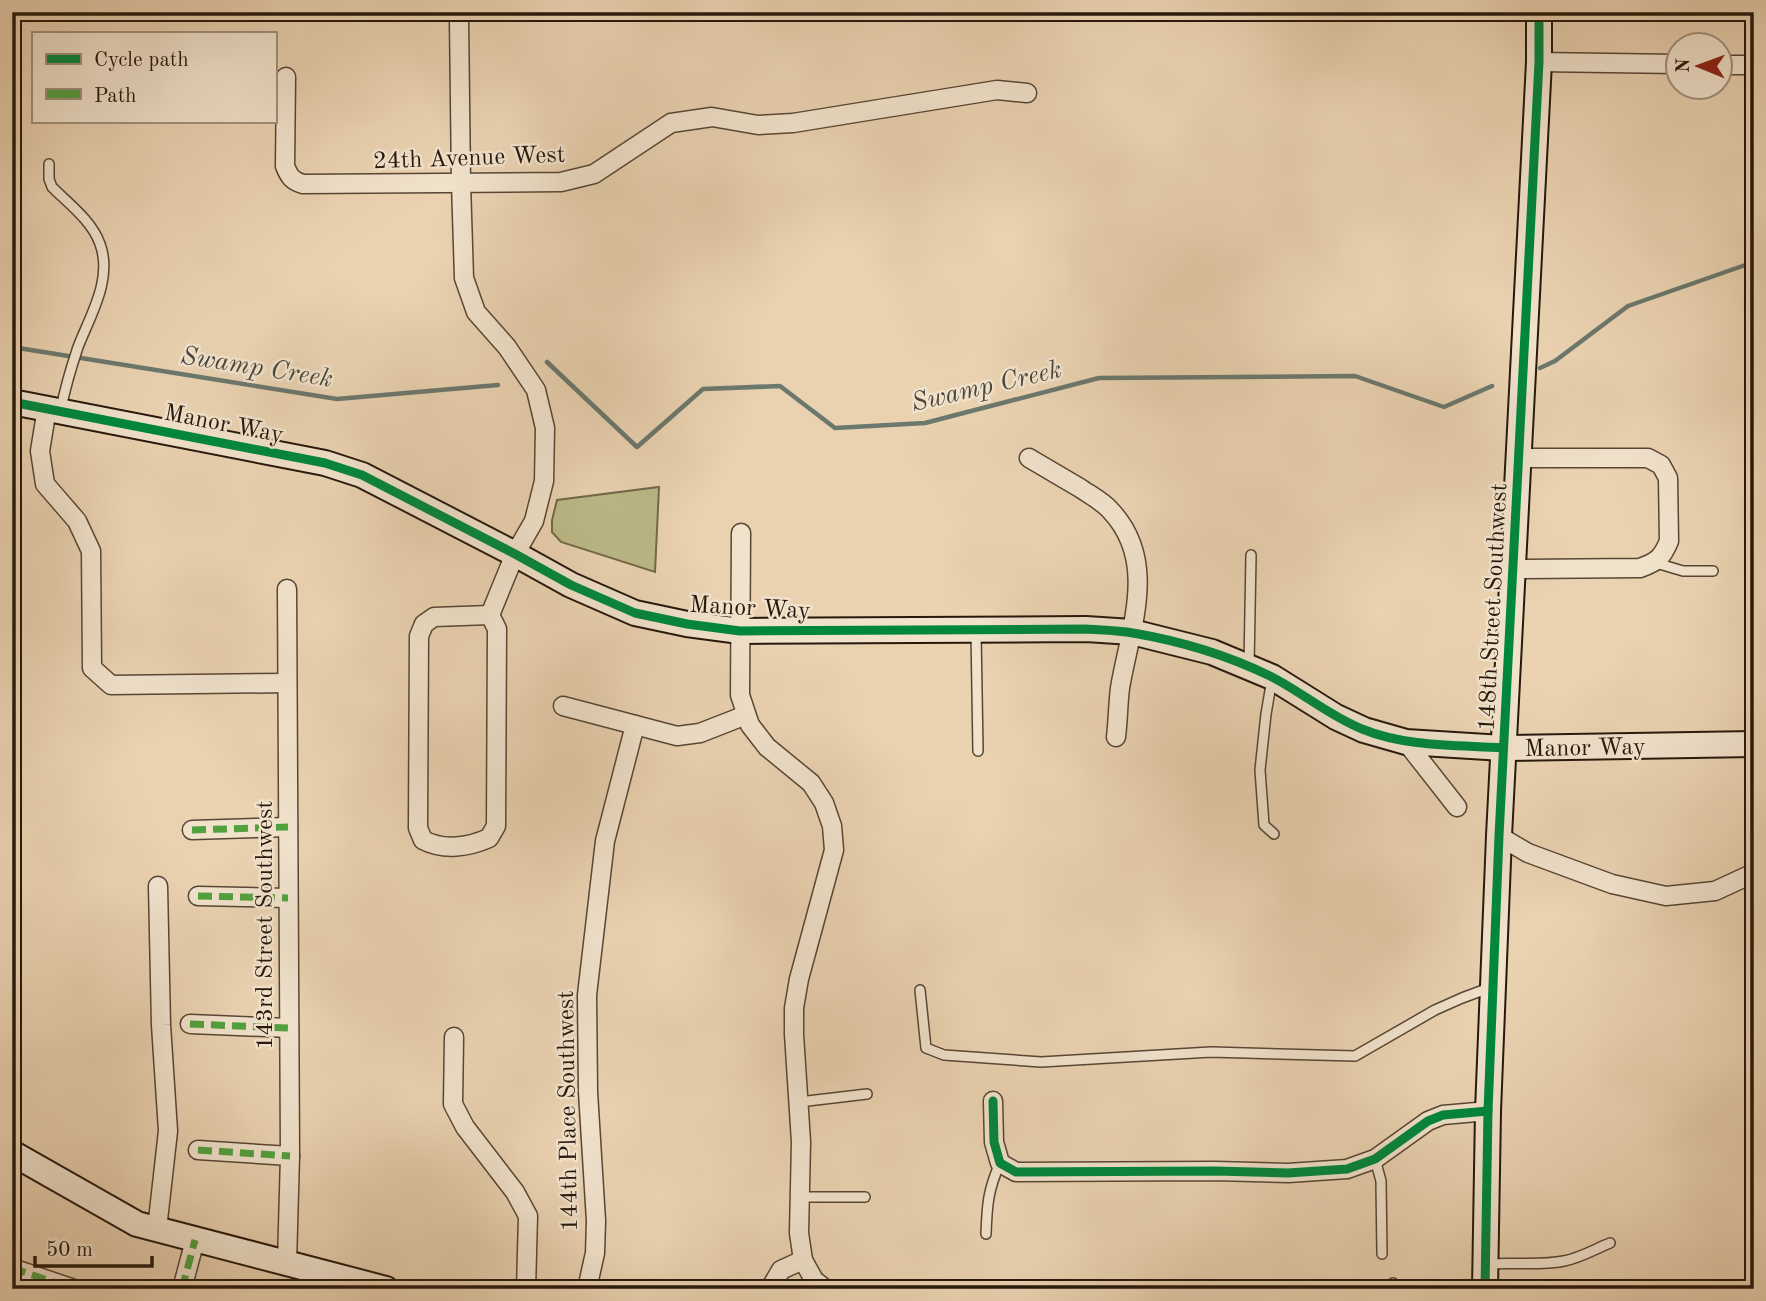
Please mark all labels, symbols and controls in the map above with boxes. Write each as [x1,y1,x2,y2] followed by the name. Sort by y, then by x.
[32,32,276,122] legend
[1664,32,1734,102] north arrow
[94,50,189,71] text: Cycle path
[1675,58,1694,73] text: N
[94,86,137,107] text: Path
[373,144,566,174] street label: 24th Avenue West
[179,343,335,393] water label: Swamp Creek
[909,357,1064,417] water label: Swamp Creek
[162,402,286,448] street label: Manor Way
[1476,482,1512,732] street label: 148th Street Southwest
[689,594,811,624] street label: Manor Way
[1524,736,1646,762] street label: Manor Way
[254,800,278,1050] street label: 143rd Street Southwest
[555,990,583,1232] street label: 144th Place Southwest
[35,1224,152,1268] scale bar
[46,1240,93,1261] text: 50 m

